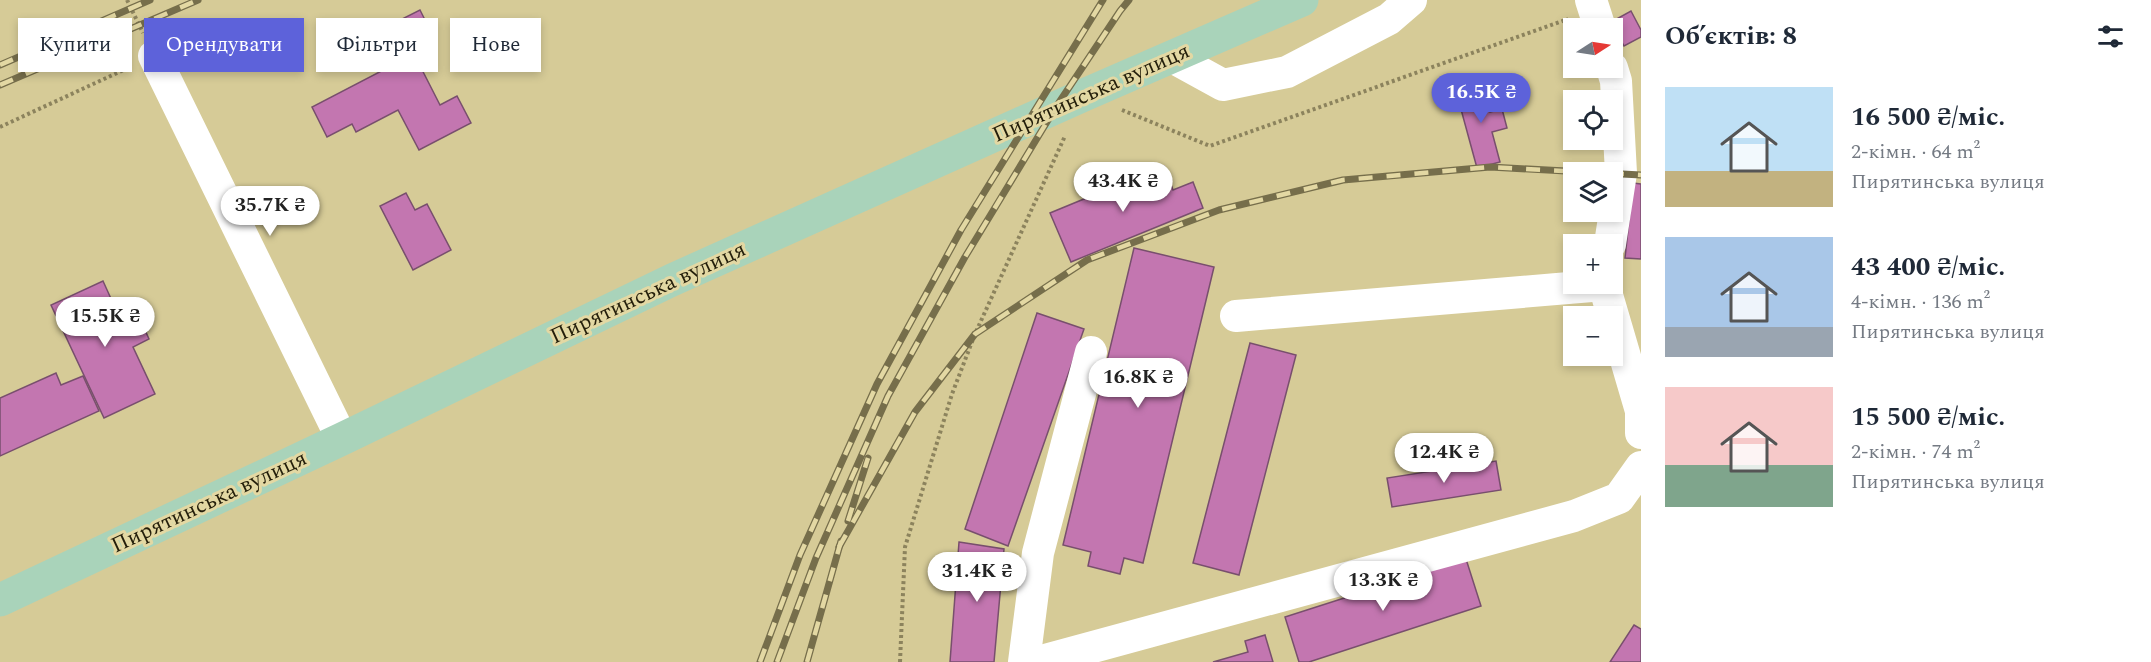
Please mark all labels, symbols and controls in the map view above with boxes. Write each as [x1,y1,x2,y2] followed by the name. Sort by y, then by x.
[1665,16,1797,56] text: Об’єктів: 8
[18,18,132,72] chip: Купити
[144,18,304,72] chip: Орендувати
[316,18,438,72] chip: Фільтри
[450,18,541,72] chip: Нове
[1563,18,1623,78] north arrow
[1563,18,1623,366] map controls
[2094,20,2127,53] icon: filters
[987,35,1195,151] street label: Пирятинська вулиця
[1426,73,1536,124] pin: 16.5K ₴
[1446,77,1516,107] text: 16.5K ₴
[1563,90,1623,150] button: locate
[1851,97,2005,137] text: 16 500 ₴/міс.
[1713,111,1785,183] icon: home
[1851,137,1980,167] text: 2-кімн. · 64 m²
[1068,162,1178,213] pin: 43.4K ₴
[1563,162,1623,222] button: layers
[1088,166,1158,196] text: 43.4K ₴
[1851,167,2045,197] text: Пирятинська вулиця
[215,186,325,237] pin: 35.7K ₴
[235,190,305,220] text: 35.7K ₴
[545,233,751,353] street label: Пирятинська вулиця
[1563,234,1623,294] button: +
[1851,247,2005,287] text: 43 400 ₴/міс.
[1713,261,1785,333] icon: home
[1851,287,1990,317] text: 4-кімн. · 136 m²
[50,297,160,348] pin: 15.5K ₴
[70,301,140,331] text: 15.5K ₴
[1563,306,1623,366] button: −
[1851,317,2045,347] text: Пирятинська вулиця
[1083,358,1193,409] pin: 16.8K ₴
[1103,362,1173,392] text: 16.8K ₴
[1851,397,2005,437] text: 15 500 ₴/міс.
[1713,411,1785,483] icon: home
[1389,433,1499,484] pin: 12.4K ₴
[1409,437,1479,467] text: 12.4K ₴
[1851,437,1980,467] text: 2-кімн. · 74 m²
[106,442,312,562] street label: Пирятинська вулиця
[1851,467,2045,497] text: Пирятинська вулиця
[922,552,1032,603] pin: 31.4K ₴
[942,556,1012,586] text: 31.4K ₴
[1328,561,1438,612] pin: 13.3K ₴
[1348,565,1418,595] text: 13.3K ₴

